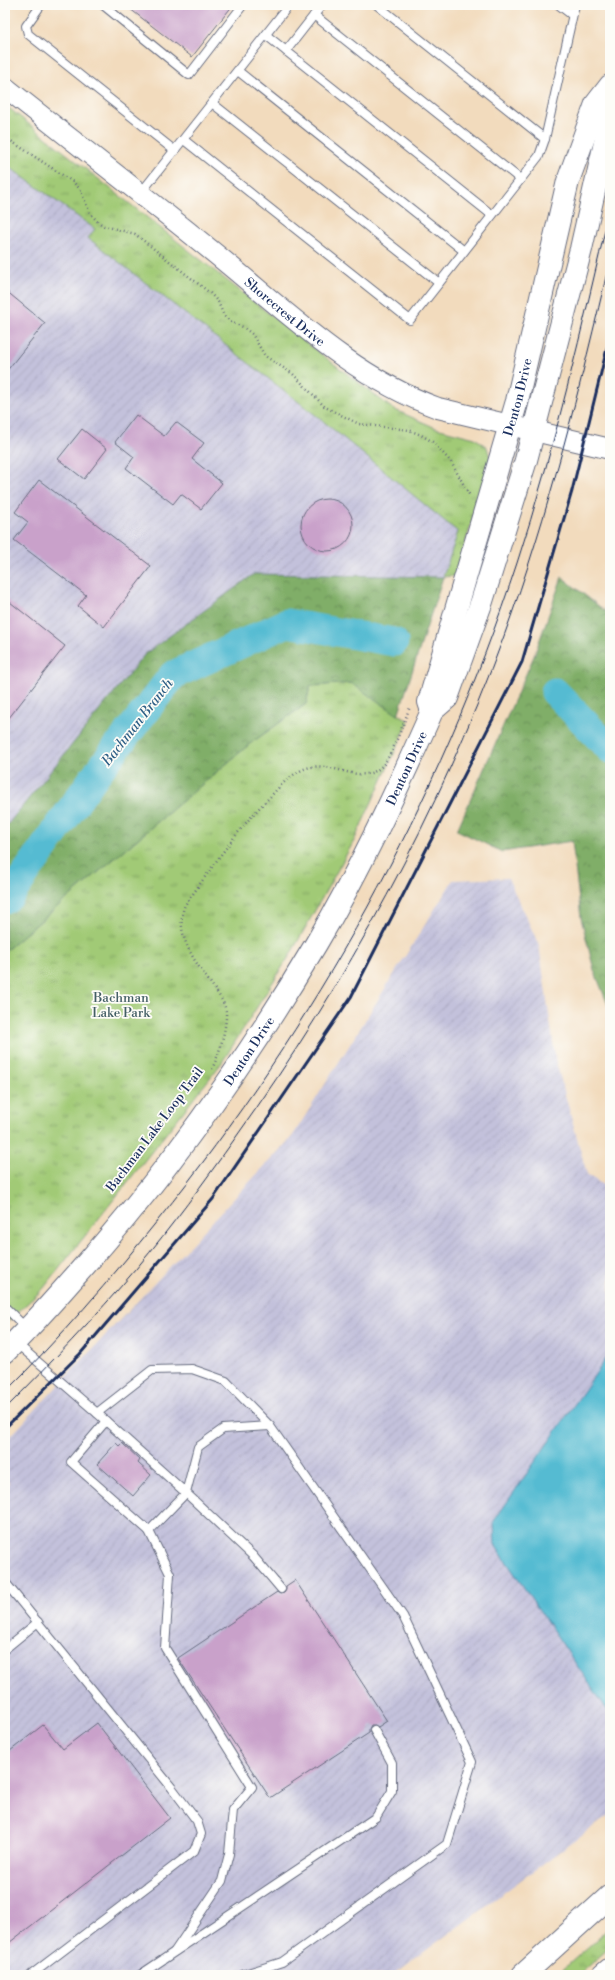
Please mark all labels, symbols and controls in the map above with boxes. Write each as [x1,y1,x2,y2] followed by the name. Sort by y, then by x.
[241,274,328,350] street label: Shorecrest Drive
[500,356,536,438] street label: Denton Drive
[97,675,178,771] water label: Bachman Branch
[383,729,431,808] street label: Denton Drive
[92,990,151,1021] park label: Bachman Lake Park
[221,1013,278,1089] street label: Denton Drive
[102,1064,207,1196] street label: Bachman Lake Loop Trail

